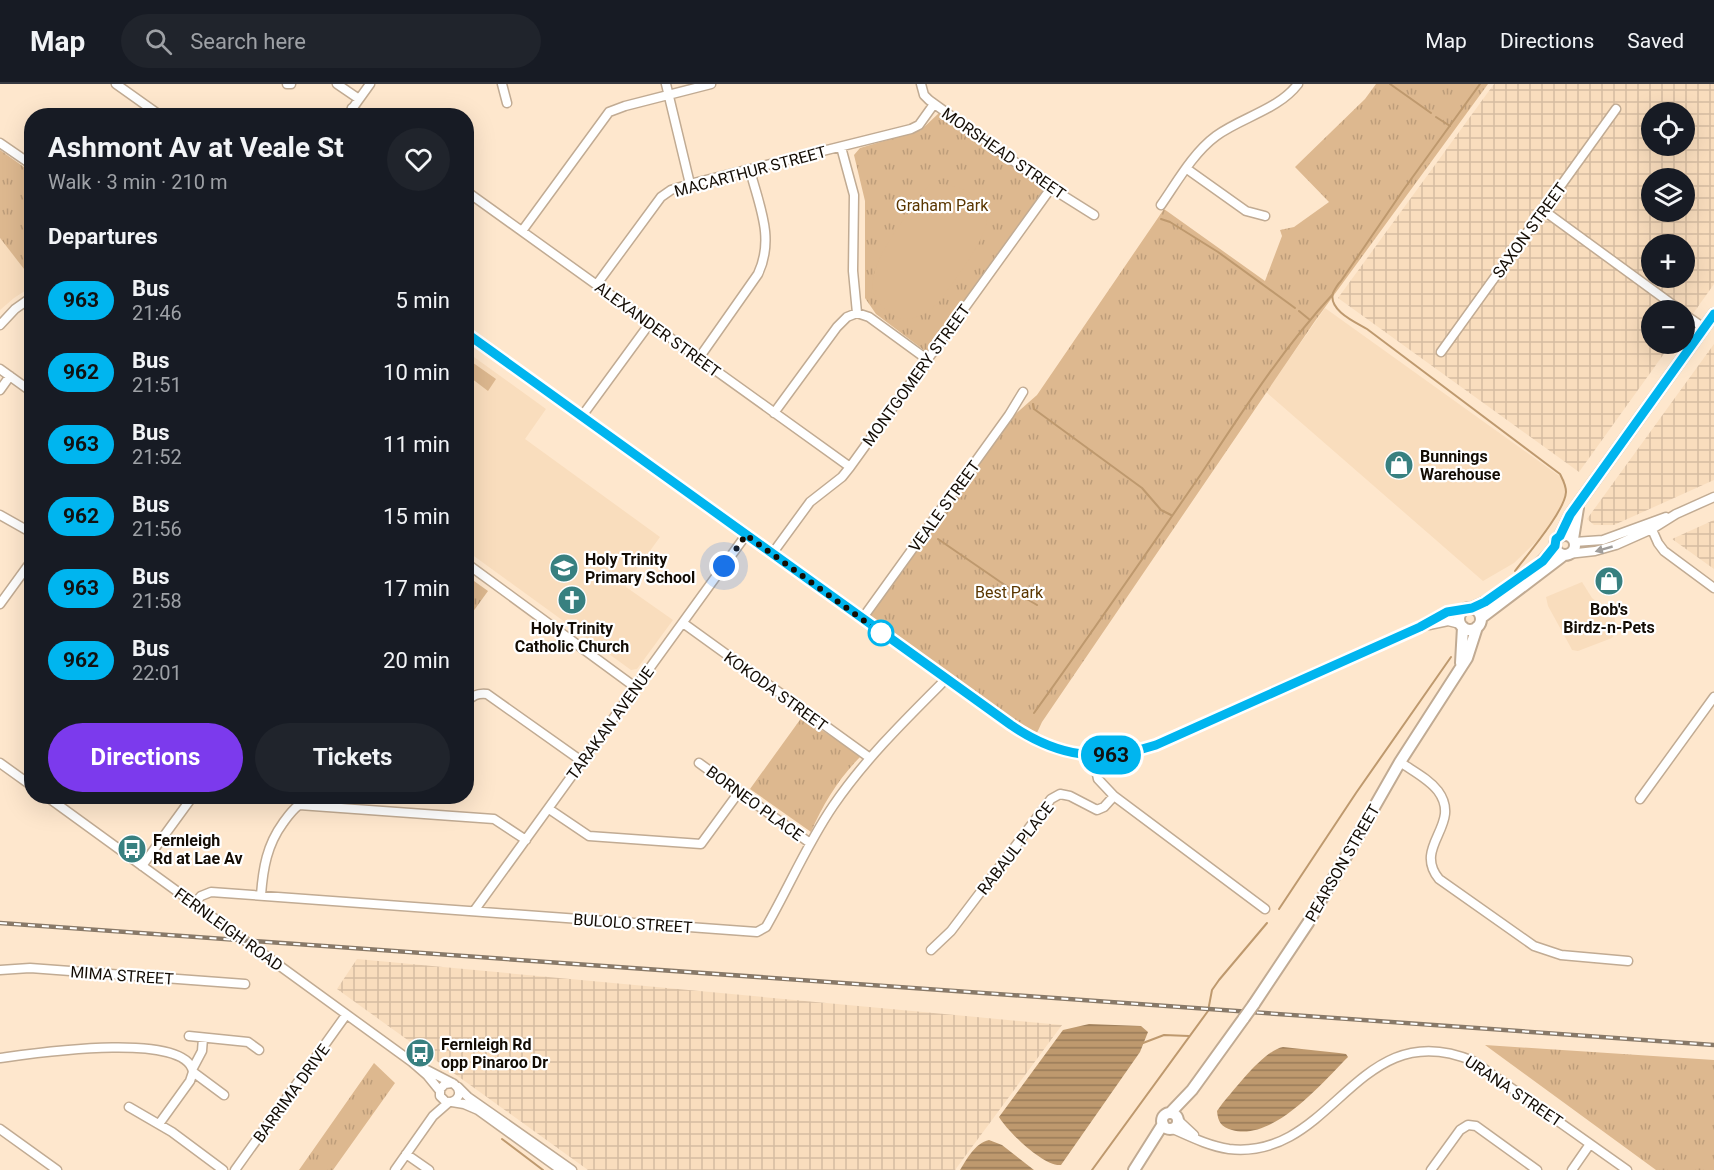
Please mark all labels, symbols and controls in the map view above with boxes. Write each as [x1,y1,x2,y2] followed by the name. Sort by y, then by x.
[121,14,541,68] search box
[30,25,85,58] text: Map
[142,25,175,58] icon: search
[190,29,306,54] text: Search here
[1425,29,1467,53] text: Map
[1500,29,1594,53] text: Directions
[1627,29,1684,53] text: Saved
[1641,102,1695,354] map controls
[1641,102,1695,156] button: locate
[938,104,1070,203] street label: MORSHEAD STREET
[387,128,450,191] button: heart
[48,131,344,164] text: Ashmont Av at Veale St
[672,142,829,201] street label: MACARTHUR STREET
[1641,168,1695,222] button: layers
[48,170,227,194] text: Walk · 3 min · 210 m
[1489,179,1571,282] street label: SAXON STREET
[896,196,989,215] park label: Graham Park
[48,224,158,249] text: Departures
[1641,234,1695,288] button: +
[132,276,170,301] text: Bus
[591,278,724,382] street label: ALEXANDER STREET
[63,288,99,312] text: 963
[395,288,450,313] text: 5 min
[859,300,974,450] street label: MONTGOMERY STREET
[1641,300,1695,354] button: −
[132,301,182,325] text: 21:46
[132,348,170,373] text: Bus
[63,360,99,384] text: 962
[383,360,450,385] text: 10 min
[132,373,182,397] text: 21:51
[132,420,170,445] text: Bus
[63,432,99,456] text: 963
[383,432,450,457] text: 11 min
[132,445,182,469] text: 21:52
[1420,447,1501,484] place label: Bunnings Warehouse
[1383,449,1415,481] shop icon: Bunnings Warehouse
[905,457,984,556] street label: VEALE STREET
[132,492,170,517] text: Bus
[63,504,99,528] text: 962
[383,504,450,529] text: 15 min
[132,517,182,541] text: 21:56
[1595,545,1613,554] one-way arrow
[585,550,695,587] place label: Holy Trinity Primary School
[709,551,739,581] your location
[548,552,580,584] school or university icon: Holy Trinity Primary School
[132,564,170,589] text: Bus
[1593,565,1625,597] shop icon: Bob's Birdz-n-Pets
[63,576,99,600] text: 963
[383,576,450,601] text: 17 min
[975,583,1044,602] park label: Best Park
[556,584,588,616] church icon: Holy Trinity Catholic Church
[132,589,182,613] text: 21:58
[1563,600,1655,637] place label: Bob's Birdz-n-Pets
[515,619,629,656] place label: Holy Trinity Catholic Church
[868,620,894,646] unlabelled marker
[132,636,170,661] text: Bus
[63,648,99,672] text: 962
[383,648,450,673] text: 20 min
[720,648,831,736] street label: KOKODA STREET
[132,661,182,685] text: 22:01
[563,663,658,784] street label: TARAKAN AVENUE
[48,723,243,792] button: Directions
[255,723,450,792] button: Tickets
[1076,736,1146,774] line badge: 963
[1093,743,1129,767] text: 963
[703,762,807,845] street label: BORNEO PLACE
[973,798,1057,898] street label: RABAUL PLACE
[1301,801,1384,925] street label: PEARSON STREET
[153,831,242,868] place label: Fernleigh Rd at Lae Av
[116,833,148,865] bus stop icon: Fernleigh Rd at Lae Av
[171,884,287,975] street label: FERNLEIGH ROAD
[573,910,694,937] street label: BULOLO STREET
[70,962,175,989] street label: MIMA STREET
[441,1035,548,1072] place label: Fernleigh Rd opp Pinaroo Dr
[404,1037,436,1069] bus stop icon: Fernleigh Rd opp Pinaroo Dr
[249,1040,333,1146] street label: BARRIMA DRIVE
[1461,1052,1566,1131] street label: URANA STREET

